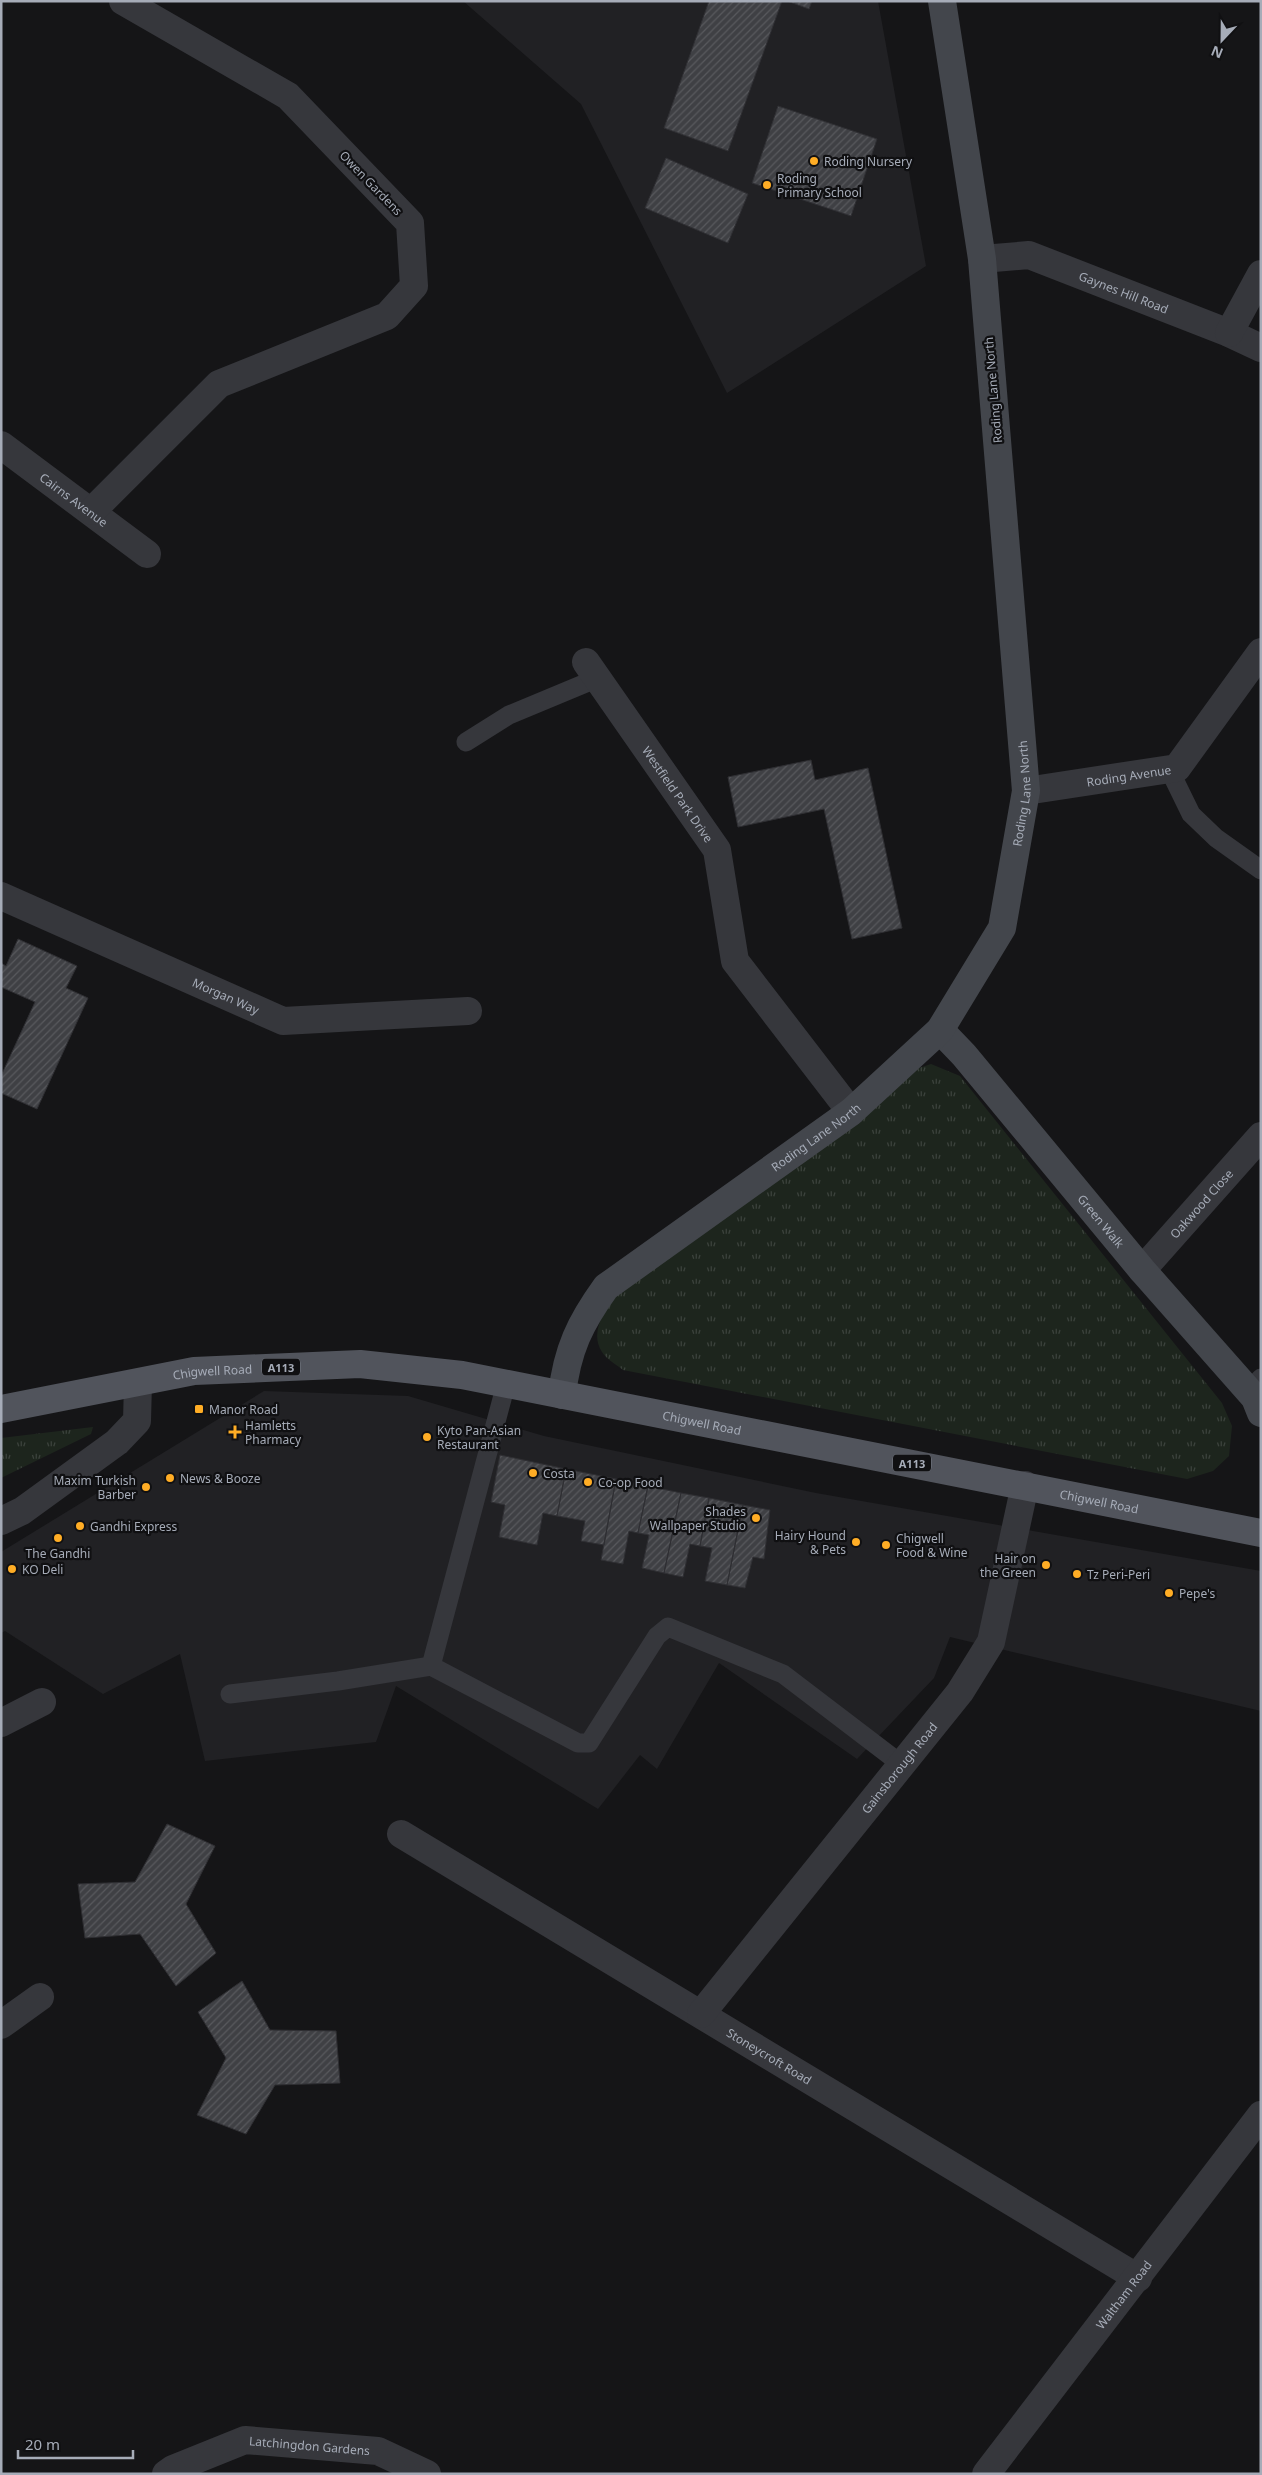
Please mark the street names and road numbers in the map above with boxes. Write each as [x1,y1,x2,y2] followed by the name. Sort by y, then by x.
[336,147,406,219] street label: Owen Gardens
[1077,267,1171,317] street label: Gaynes Hill Road
[980,336,1006,444] street label: Roding Lane North
[36,468,112,531] street label: Cairns Avenue
[1008,740,1034,848] street label: Roding Lane North
[639,743,718,846] street label: Westfield Park Drive
[1085,760,1173,790] street label: Roding Avenue
[190,973,263,1018] street label: Morgan Way
[767,1099,864,1175] street label: Roding Lane North
[1166,1165,1237,1242] street label: Oakwood Close
[1074,1191,1129,1252] street label: Green Walk
[262,1358,300,1375] road number: A113
[171,1360,253,1384] street label: Chigwell Road
[661,1406,743,1439] street label: Chigwell Road
[893,1455,931,1472] road number: A113
[1058,1485,1140,1517] street label: Chigwell Road
[857,1719,941,1817] street label: Gainsborough Road
[724,2024,815,2088] street label: Stoneycroft Road
[1092,2257,1155,2332] street label: Waltham Road
[248,2432,371,2459] street label: Latchingdon Gardens

